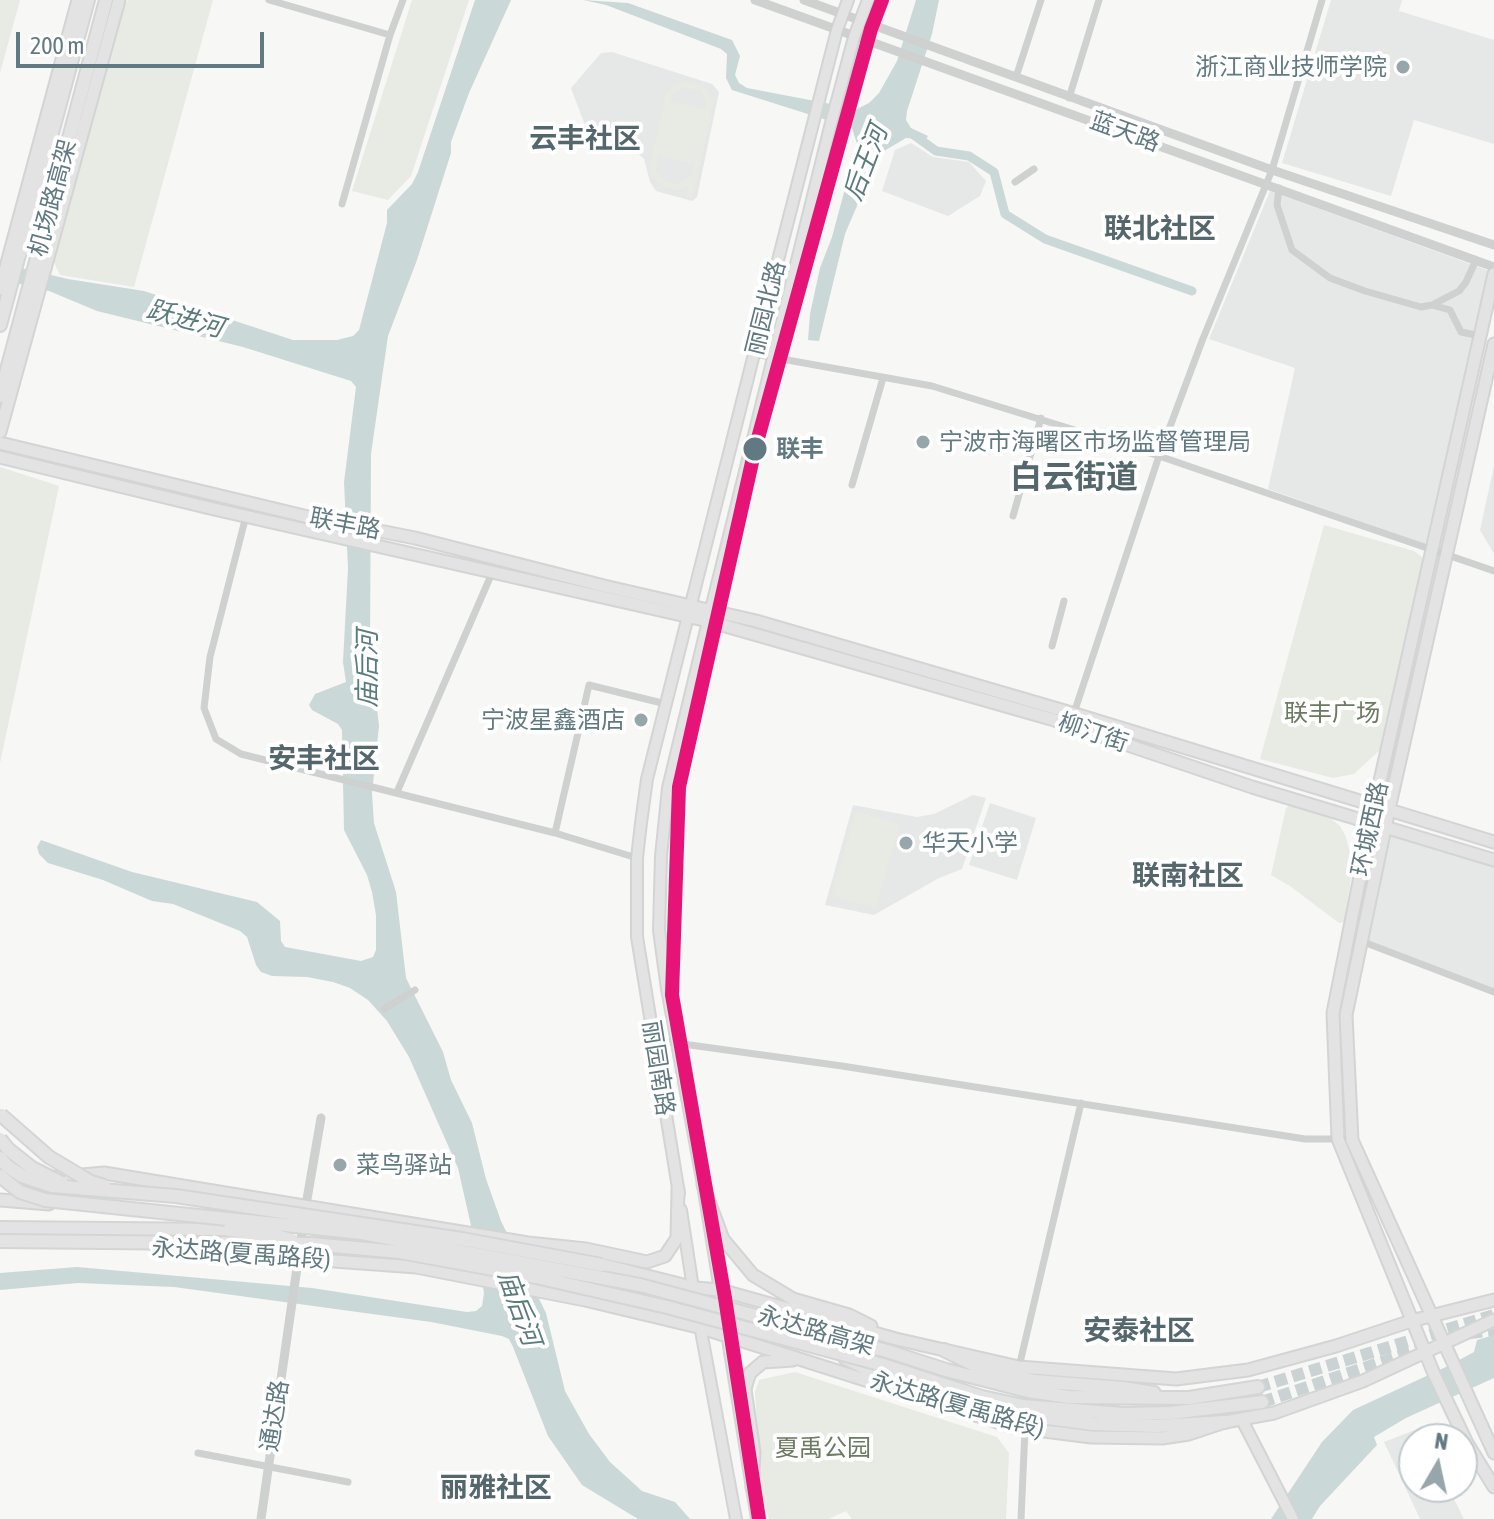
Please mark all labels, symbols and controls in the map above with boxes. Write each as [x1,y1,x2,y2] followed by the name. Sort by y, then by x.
[20,16,268,66] scale bar
[30,32,84,59] text: 200 m
[1195,53,1387,81] place label: 浙江商业技师学院
[1394,58,1412,76] marker: 浙江商业技师学院
[1086,106,1164,158] street label: 蓝天路
[837,121,895,205] water label: 后王河
[529,122,641,156] district label: 云丰社区
[24,136,82,260] street label: 机场路高架
[1104,212,1216,246] district label: 联北社区
[740,258,792,358] street label: 丽园北路
[143,294,227,344] water label: 跃进河
[939,428,1251,456] place label: 宁波市海曙区市场监督管理局
[914,433,932,451] marker: 宁波市海曙区市场监督管理局
[741,435,769,463] marker: 联丰
[776,435,824,463] place label: 联丰
[1010,459,1138,497] district label: 白云街道
[307,503,383,545] street label: 联丰路
[352,630,384,708] water label: 庙后河
[1284,699,1380,727] park label: 联丰广场
[481,706,625,734] place label: 宁波星鑫酒店
[1054,708,1132,758] street label: 柳汀街
[632,711,650,729] marker: 宁波星鑫酒店
[268,742,380,776] district label: 安丰社区
[1346,779,1394,879] street label: 环城西路
[922,829,1018,857] place label: 华天小学
[897,834,915,852] marker: 华天小学
[1132,859,1244,893] district label: 联南社区
[636,1018,680,1118] street label: 丽园南路
[356,1151,452,1179] place label: 菜鸟驿站
[331,1156,349,1174] marker: 菜鸟驿站
[150,1233,332,1275] street label: 永达路(夏禹路段)
[491,1266,547,1350] water label: 庙后河
[754,1301,878,1361] street label: 永达路高架
[1083,1314,1195,1348] district label: 安泰社区
[867,1366,1047,1444] street label: 永达路(夏禹路段)
[255,1378,295,1454] street label: 通达路
[1398,1423,1478,1503] north arrow
[1433,1427,1450,1455] text: N
[775,1434,871,1462] park label: 夏禹公园
[440,1471,552,1505] district label: 丽雅社区

